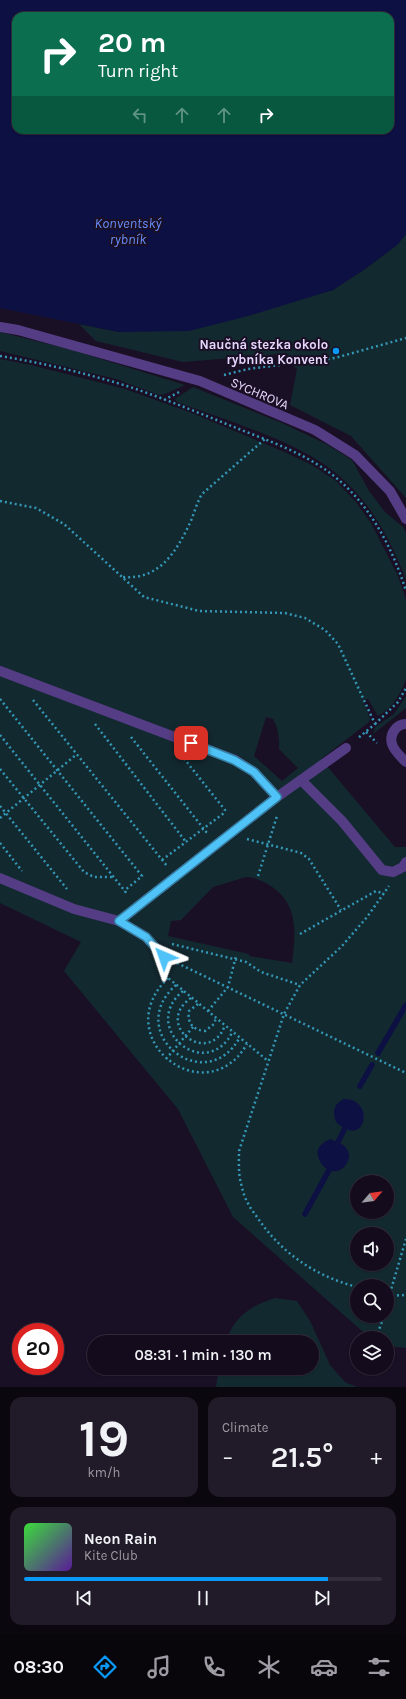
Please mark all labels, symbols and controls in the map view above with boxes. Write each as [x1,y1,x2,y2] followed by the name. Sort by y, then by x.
[98,26,166,59] text: 20 m
[32,28,84,80] icon: right
[98,60,178,82] text: Turn right
[129,104,151,126] icon: left
[171,104,193,126] icon: ahead
[213,104,235,126] icon: ahead
[255,104,277,126] icon: right
[95,215,162,248] water label: Konventský rybník
[199,337,328,367] place label: Naučná stezka okolo rybníka Konvent
[331,346,341,356] marker: Naučná stezka okolo rybníka Konvent
[228,374,292,413] street label: SYCHROVA
[174,726,208,760] pin
[180,732,202,754] icon: arrive
[143,936,185,978] position arrow
[350,1175,394,1219] north arrow
[350,1175,394,1375] map controls
[350,1227,394,1271] button: sound
[350,1279,394,1323] button: search
[12,1323,64,1375] speed limit sign: 20
[350,1331,394,1375] button: layers
[134,1346,272,1364] text: 08:31 · 1 min · 130 m
[79,1408,129,1469] text: 19
[222,1420,268,1435] text: Climate
[270,1439,334,1475] text: 21.5°
[222,1444,234,1470] text: −
[370,1444,382,1470] text: +
[88,1465,120,1480] text: km/h
[84,1530,157,1548] text: Neon Rain
[84,1548,138,1563] text: Kite Club
[73,1587,95,1609] icon: previous
[192,1587,214,1609] icon: pause
[311,1587,333,1609] icon: next
[91,1653,119,1681] icon: directions
[145,1653,173,1681] icon: music
[200,1653,228,1681] icon: phone
[255,1653,283,1681] icon: climate
[310,1653,338,1681] icon: car
[365,1653,393,1681] icon: filters
[13,1656,64,1678] text: 08:30

